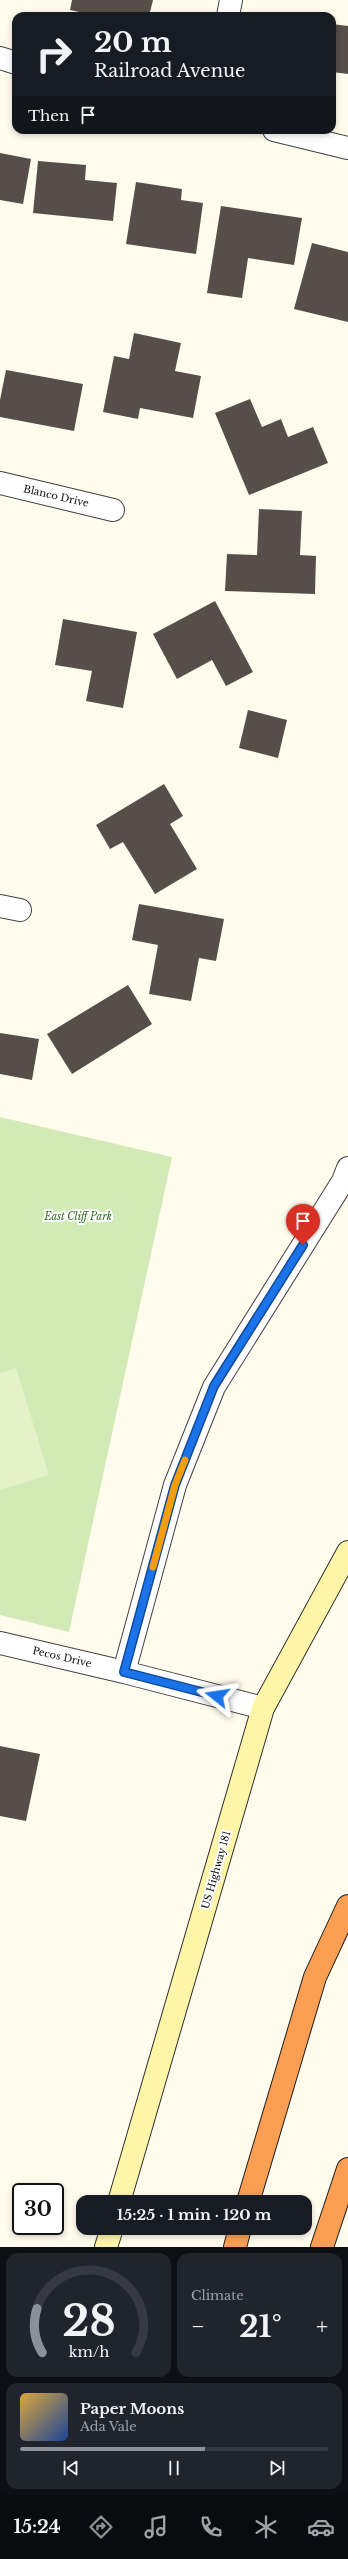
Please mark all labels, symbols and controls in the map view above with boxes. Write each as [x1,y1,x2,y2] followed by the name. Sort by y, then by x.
[94,25,172,60] text: 20 m
[28,28,80,80] icon: right
[94,60,245,82] text: Railroad Avenue
[77,104,99,126] icon: arrive
[28,106,69,125] text: Then
[22,482,90,510] street label: Blanco Drive
[286,1204,320,1245] pin
[43,1210,112,1223] park label: East Cliff Park
[292,1210,314,1232] icon: arrive
[31,1644,93,1670] street label: Pecos Drive
[196,1675,238,1717] position arrow
[199,1829,233,1911] street label: US Highway 181
[12,2183,64,2235] speed limit sign: 30
[117,2205,271,2224] text: 15:25 · 1 min · 120 m
[191,2287,244,2304] text: Climate
[62,2296,115,2347] text: 28
[239,2308,282,2345] text: 21°
[191,2313,205,2340] text: −
[316,2313,328,2340] text: +
[68,2343,109,2361] text: km/h
[80,2399,184,2418] text: Paper Moons
[80,2418,137,2435] text: Ada Vale
[60,2457,82,2479] icon: previous
[163,2457,185,2479] icon: pause
[266,2457,288,2479] icon: next
[87,2513,115,2541] icon: directions
[142,2513,170,2541] icon: music
[197,2513,225,2541] icon: phone
[252,2513,280,2541] icon: climate
[307,2513,335,2541] icon: car
[13,2516,61,2538] text: 15:24

